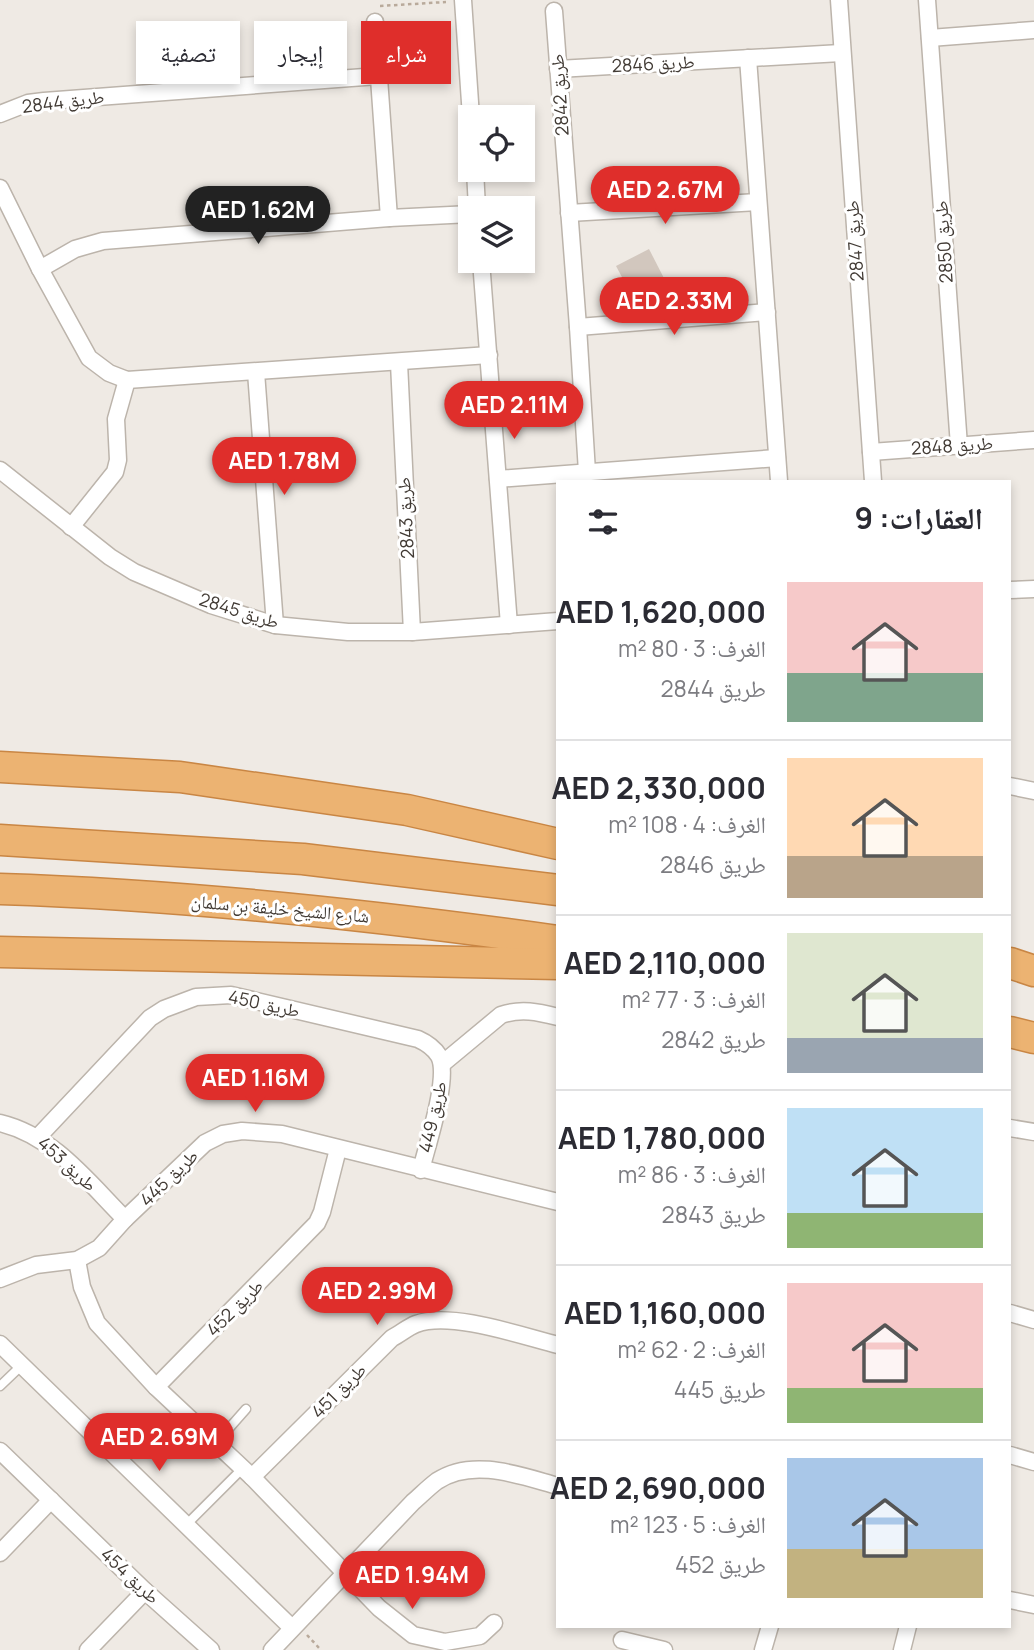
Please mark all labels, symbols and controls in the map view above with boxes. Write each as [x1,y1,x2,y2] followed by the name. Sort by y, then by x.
[136,21,240,84] chip: تصفية
[254,21,347,84] chip: إيجار
[361,21,451,84] chip: شراء
[611,49,695,77] street label: طريق 2846
[544,53,574,137] street label: طريق 2842
[20,84,105,118] street label: طريق 2844
[458,105,535,273] map controls
[458,105,535,182] button: locate
[585,166,745,226] pin: AED 2.67M
[607,173,723,205] text: AED 2.67M
[178,187,338,246] pin: AED 1.62M
[201,193,315,225] text: AED 1.62M
[458,196,535,273] button: layers
[839,200,869,282] street label: طريق 2847
[928,200,958,284] street label: طريق 2850
[594,278,754,337] pin: AED 2.33M
[616,284,732,316] text: AED 2.33M
[434,382,594,441] pin: AED 2.11M
[460,388,568,420] text: AED 2.11M
[910,430,994,460] street label: طريق 2848
[204,438,364,497] pin: AED 1.78M
[228,444,340,476] text: AED 1.78M
[391,477,419,560] street label: طريق 2843
[855,497,983,538] text: العقارات: 9
[584,503,622,541] icon: filters
[196,587,282,634] street label: طريق 2845
[556,591,766,632] text: AED 1,620,000
[843,610,927,694] icon: home
[618,632,766,664] text: الغرف: 3 · 80 m²
[660,672,766,704] text: طريق 2844
[551,767,766,808] text: AED 2,330,000
[843,786,927,870] icon: home
[608,808,766,840] text: الغرف: 4 · 108 m²
[660,848,766,880] text: طريق 2846
[190,888,370,929] street label: شارع الشيخ خليفة بن سلمان
[564,942,766,983] text: AED 2,110,000
[843,961,927,1045] icon: home
[622,983,766,1015] text: الغرف: 3 · 77 m²
[226,984,302,1022] street label: طريق 450
[661,1023,766,1055] text: طريق 2842
[175,1054,335,1114] pin: AED 1.16M
[202,1061,309,1093] text: AED 1.16M
[412,1079,452,1155] street label: طريق 449
[558,1117,766,1158] text: AED 1,780,000
[33,1130,102,1196] street label: طريق 453
[843,1136,927,1220] icon: home
[134,1144,203,1211] street label: طريق 445
[618,1158,766,1190] text: الغرف: 3 · 86 m²
[662,1198,766,1230] text: طريق 2843
[297,1268,457,1327] pin: AED 2.99M
[201,1274,268,1341] street label: طريق 452
[318,1274,436,1306] text: AED 2.99M
[564,1292,766,1333] text: AED 1,160,000
[843,1311,927,1395] icon: home
[618,1333,766,1365] text: الغرف: 2 · 62 m²
[306,1358,371,1423] street label: طريق 451
[674,1373,766,1405] text: طريق 445
[79,1414,239,1473] pin: AED 2.69M
[100,1420,218,1452] text: AED 2.69M
[550,1467,766,1508] text: AED 2,690,000
[843,1486,927,1570] icon: home
[610,1508,766,1540] text: الغرف: 5 · 123 m²
[96,1542,165,1609] street label: طريق 454
[675,1548,766,1580] text: طريق 452
[332,1552,492,1611] pin: AED 1.94M
[355,1558,469,1590] text: AED 1.94M

